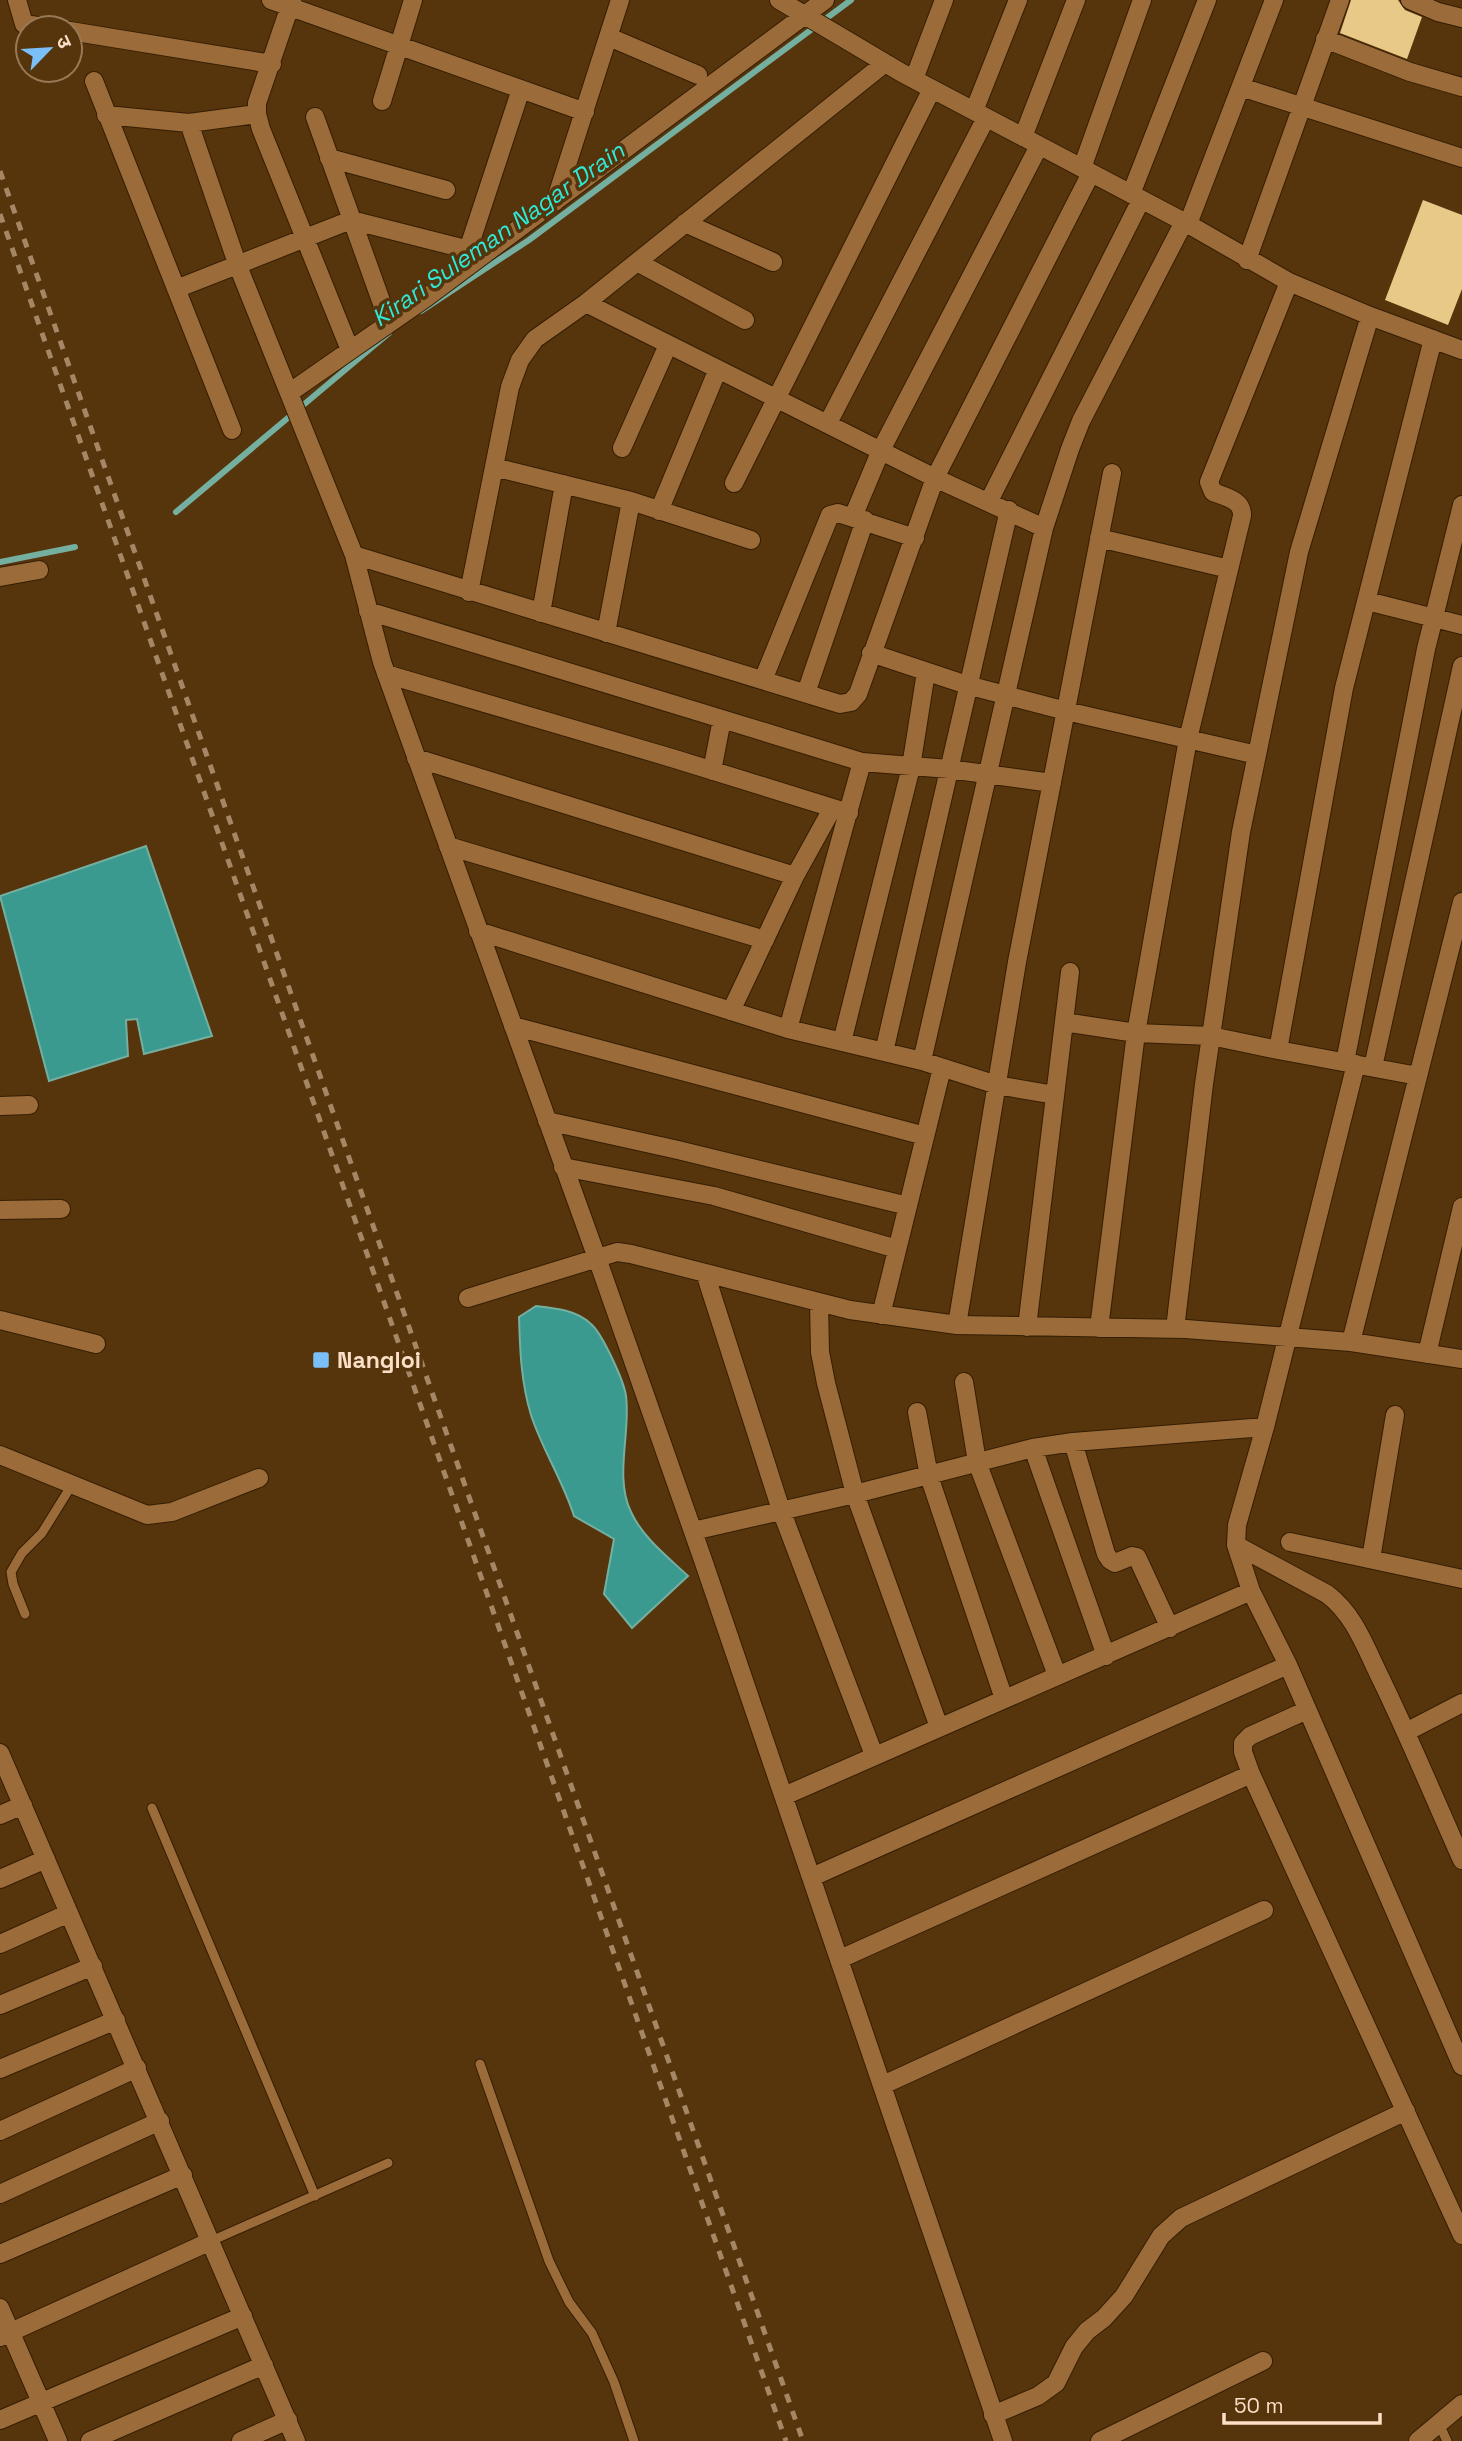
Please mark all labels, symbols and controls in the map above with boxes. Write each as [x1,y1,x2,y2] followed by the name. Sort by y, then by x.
[14,14,84,84] north arrow
[50,32,78,53] text: उ
[366,134,631,333] water label: Kirari Suleman Nagar Drain
[337,1345,421,1375] place label: Nangloi
[311,1350,331,1370] marker: Nangloi
[1224,2382,1380,2426] scale bar
[1234,2392,1284,2419] text: 50 m

